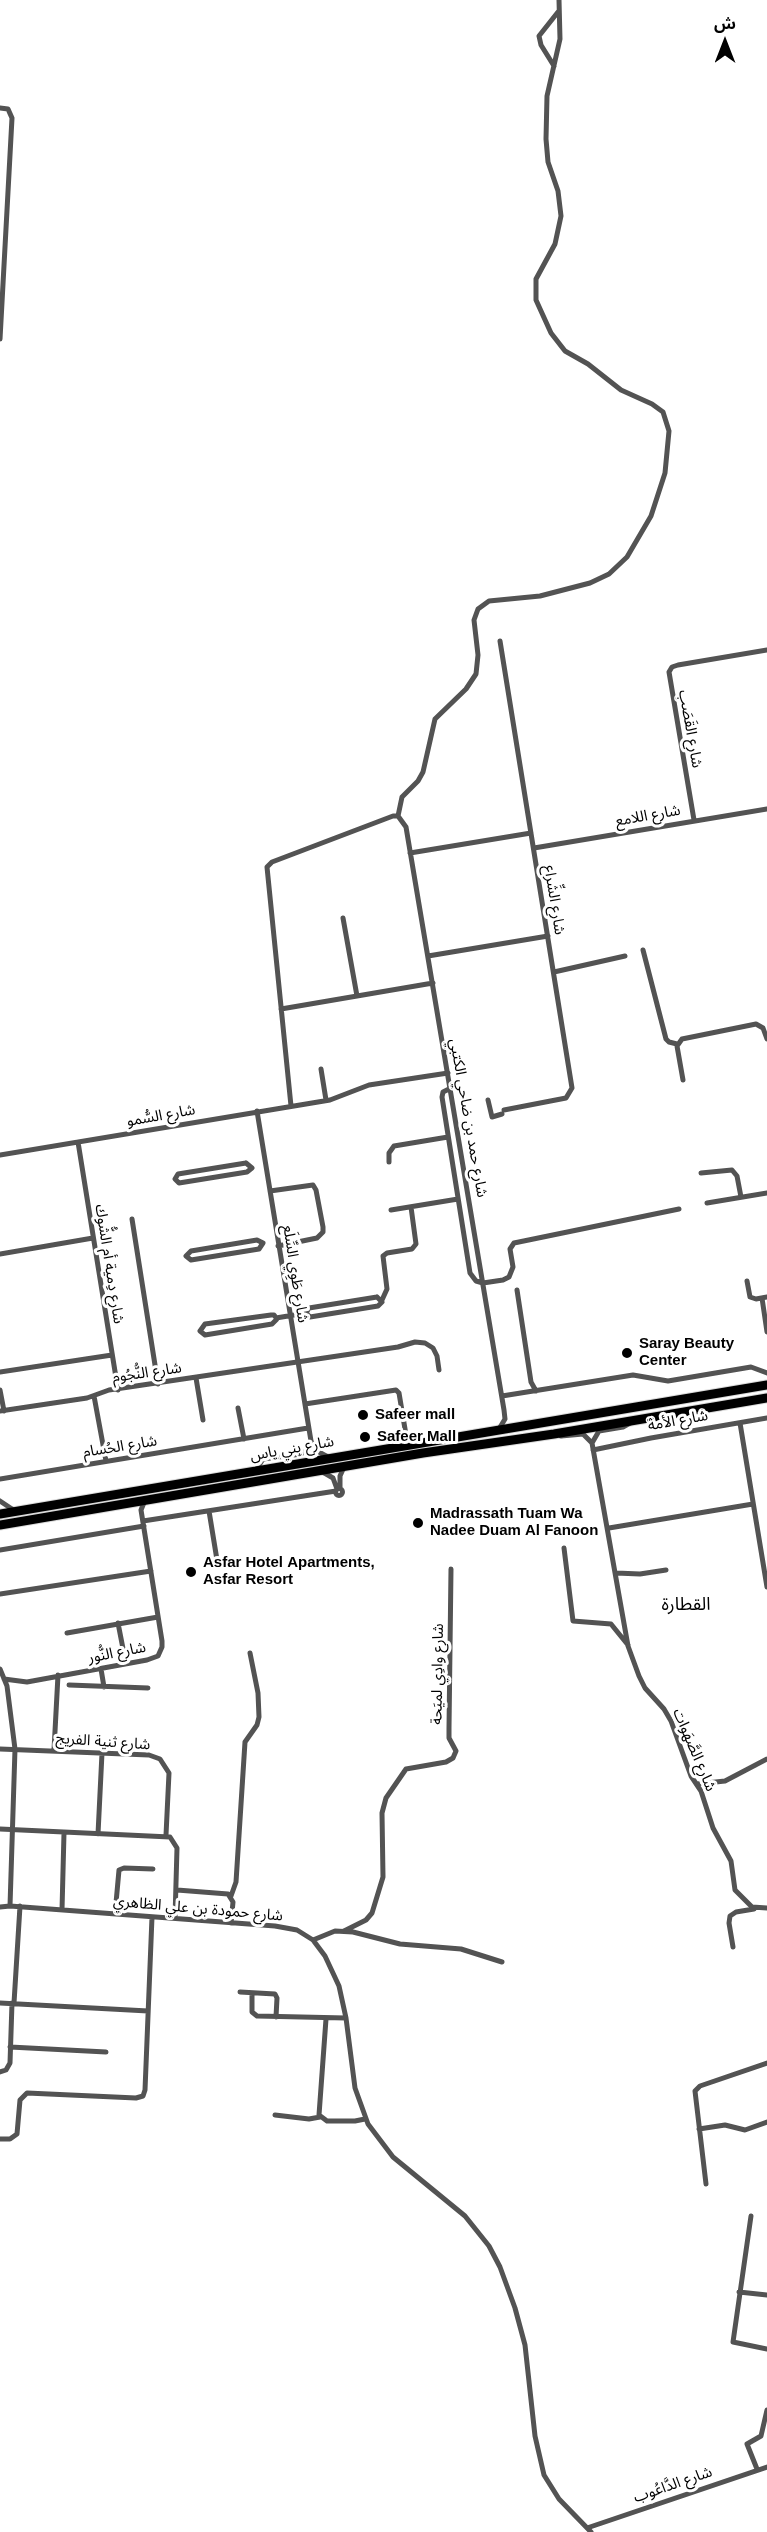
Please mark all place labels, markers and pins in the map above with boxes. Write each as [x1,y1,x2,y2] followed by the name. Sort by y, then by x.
[639,1335,734,1370] place label: Saray Beauty Center
[620,1346,634,1360] marker: Saray Beauty Center
[375,1406,455,1424] place label: Safeer mall
[356,1408,370,1422] marker: Safeer mall
[377,1428,456,1446] place label: Safeer Mall
[358,1430,372,1444] marker: Safeer Mall
[430,1505,598,1540] place label: Madrassath Tuam Wa Nadee Duam Al Fanoon
[411,1516,425,1530] marker: Madrassath Tuam Wa Nadee Duam Al Fanoon
[203,1554,375,1589] place label: Asfar Hotel Apartments, Asfar Resort
[184,1565,198,1579] marker: Asfar Hotel Apartments, Asfar Resort

